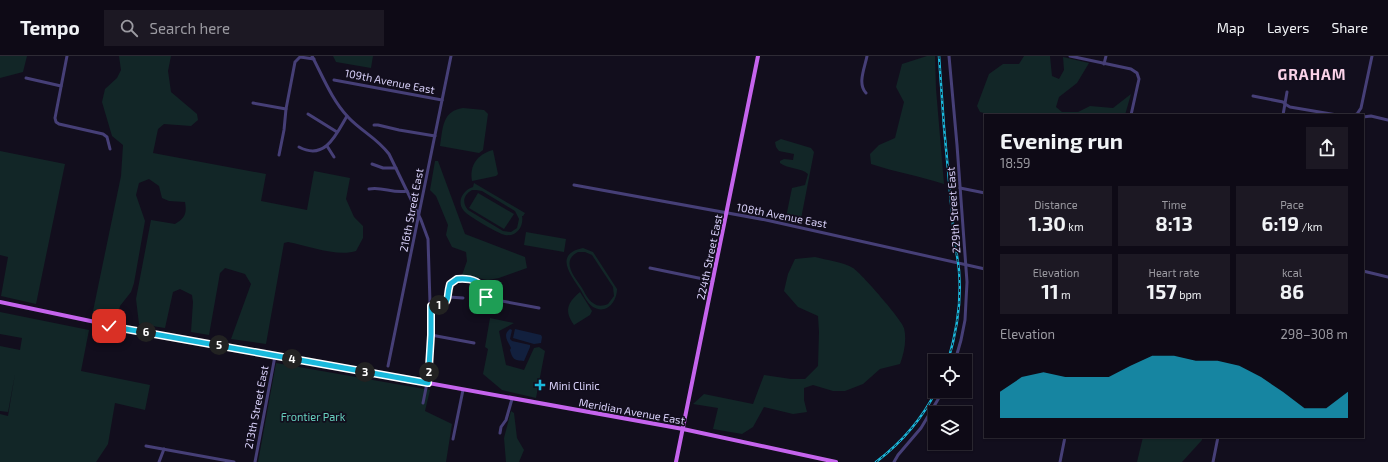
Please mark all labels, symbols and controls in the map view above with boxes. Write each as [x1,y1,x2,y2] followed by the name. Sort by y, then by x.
[104,10,384,46] search box
[20,16,80,39] text: Tempo
[118,17,140,39] icon: search
[150,19,230,37] text: Search here
[1217,19,1245,36] text: Map
[1267,19,1309,36] text: Layers
[1331,19,1368,36] text: Share
[1277,65,1347,83] district label: GRAHAM
[344,66,436,96] street label: 109th Avenue East
[1000,127,1123,153] text: Evening run
[1306,127,1348,169] button: share
[1000,155,1031,171] text: 18:59
[943,166,963,254] street label: 229th Street East
[397,167,425,253] street label: 216th Street East
[1034,198,1078,211] text: Distance
[1162,198,1186,211] text: Time
[1280,198,1304,211] text: Pace
[736,200,828,230] street label: 108th Avenue East
[1028,211,1066,235] text: 1.30
[1155,211,1193,235] text: 8:13
[1262,211,1299,235] text: 6:19
[694,213,724,301] street label: 224th Street East
[1066,220,1084,233] text: km
[1299,220,1322,233] text: /km
[1033,266,1079,279] text: Elevation
[1149,266,1199,279] text: Heart rate
[1282,266,1302,279] text: kcal
[1041,279,1059,303] text: 11
[1147,279,1177,303] text: 157
[1280,279,1304,303] text: 86
[469,280,503,314] pin
[475,286,497,308] icon: arrive
[1059,288,1071,301] text: m
[1177,288,1202,301] text: bpm
[429,295,449,315] pin: 1
[437,298,441,311] text: 1
[92,309,126,343] pin
[98,315,120,337] icon: check
[136,322,156,342] pin: 6
[143,325,149,338] text: 6
[1000,326,1055,342] text: Elevation
[1280,326,1348,342] text: 298–308 m
[209,335,229,355] pin: 5
[216,338,222,351] text: 5
[282,349,302,369] pin: 4
[288,352,296,365] text: 4
[928,354,972,450] map controls
[928,354,972,398] button: locate
[355,362,375,382] pin: 3
[419,362,439,382] pin: 2
[242,364,270,450] street label: 213th Street East
[362,365,368,378] text: 3
[426,365,432,378] text: 2
[534,379,546,391] marker: Mini Clinic
[549,379,600,392] place label: Mini Clinic
[578,395,686,427] street label: Meridian Avenue East
[928,406,972,450] button: layers
[281,410,346,423] park label: Frontier Park

